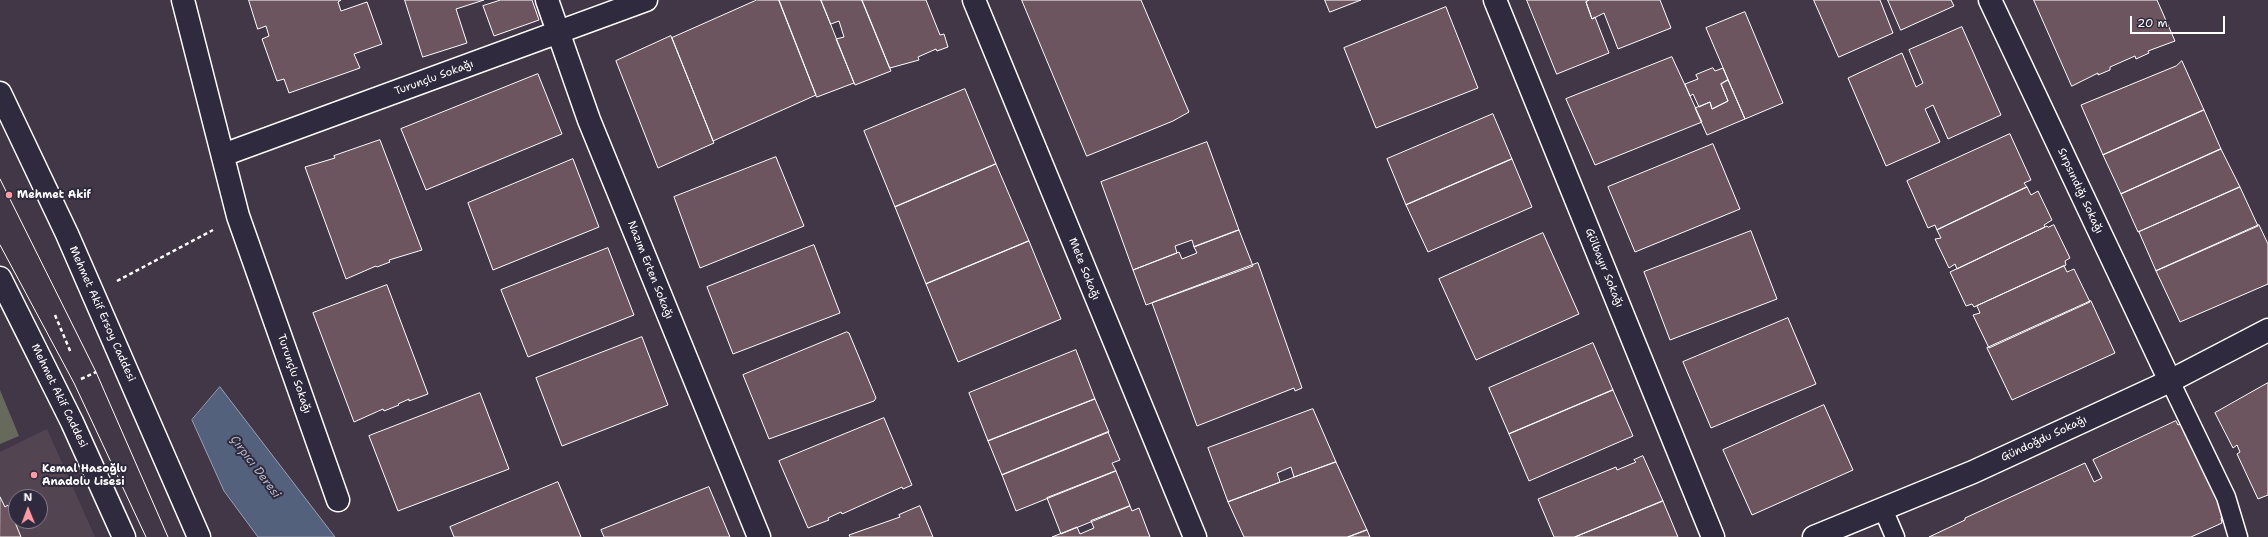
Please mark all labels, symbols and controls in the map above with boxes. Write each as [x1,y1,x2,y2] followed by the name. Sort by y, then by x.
[2132,8,2227,34] scale bar
[2137,15,2168,31] text: 20 m
[393,58,475,98] street label: Turunçlu Sokağı
[2054,146,2106,236] street label: Sırpsındığı Sokağı
[17,188,91,202] place label: Mehmet Akif
[4,190,14,200] marker: Mehmet Akif
[624,219,676,321] street label: Nazım Erten Sokağı
[1582,226,1626,310] street label: Gülbayır Sokağı
[1066,236,1102,302] street label: Mete Sokağı
[66,244,138,384] street label: Mehmet Akif Ersoy Caddesi
[274,333,314,415] street label: Turunçlu Sokağı
[28,342,90,450] street label: Mehmet Akif Caddesi
[1999,413,2089,465] street label: Gündoğdu Sokağı
[227,433,283,501] water label: Çırpıcı Deresi
[42,462,127,488] place label: Kemal Hasoğlu Anadolu Lisesi
[29,470,39,480] marker: Kemal Hasoğlu Anadolu Lisesi
[8,489,48,529] north arrow
[23,490,32,505] text: N

